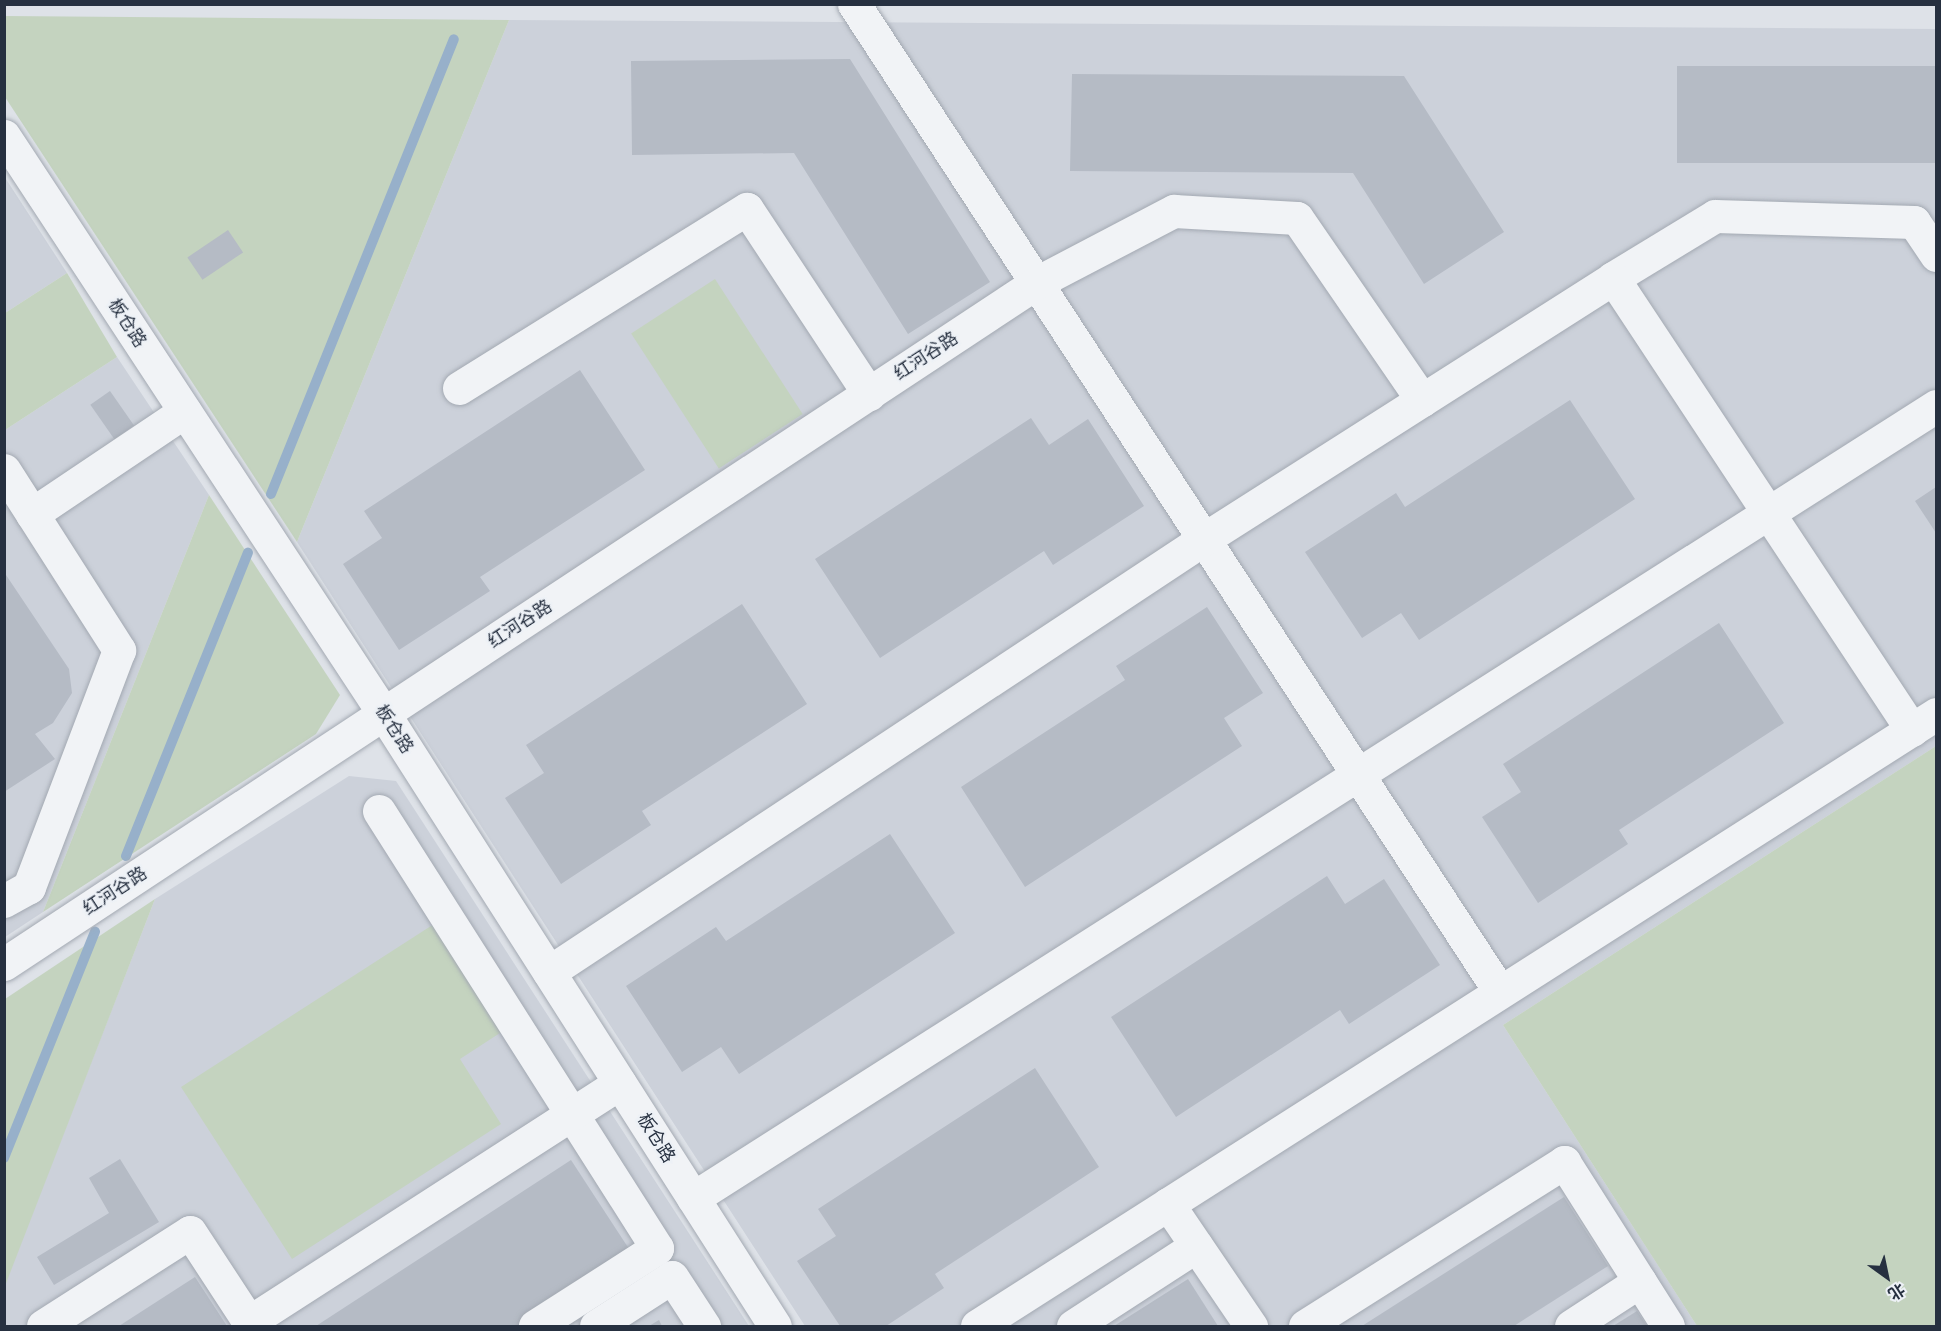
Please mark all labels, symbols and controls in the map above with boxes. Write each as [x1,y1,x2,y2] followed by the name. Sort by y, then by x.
[103,294,151,352] street label: 板仓路
[890,327,962,385] street label: 红河谷路
[484,595,556,653] street label: 红河谷路
[370,700,418,758] street label: 板仓路
[79,862,151,920] street label: 红河谷路
[633,1109,679,1167] street label: 板仓路
[1857,1247,1917,1307] north arrow
[1884,1278,1910,1307] text: 北

